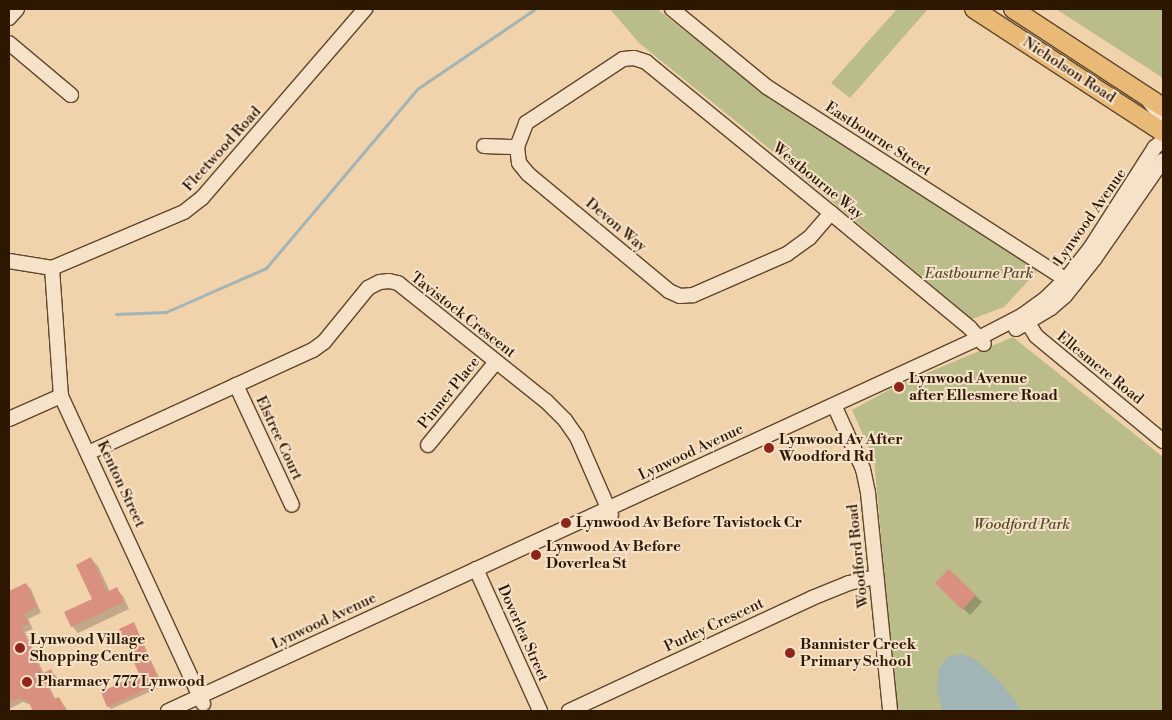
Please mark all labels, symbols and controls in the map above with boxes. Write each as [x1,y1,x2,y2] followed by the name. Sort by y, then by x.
[1019,33,1119,107] street label: Nicholson Road
[822,98,934,180] street label: Eastbourne Street
[179,103,265,195] street label: Fleetwood Road
[769,139,867,223] street label: Westbourne Way
[1050,165,1130,269] street label: Lynwood Avenue
[582,194,650,256] street label: Devon Way
[925,265,1033,283] park label: Eastbourne Park
[407,268,519,362] street label: Tavistock Crescent
[1053,328,1147,408] street label: Ellesmere Road
[414,353,484,433] street label: Pinner Place
[909,369,1058,404] place label: Lynwood Avenue after Ellesmere Road
[893,381,905,393] marker: Lynwood Avenue after Ellesmere Road
[252,393,306,483] street label: Elstree Court
[636,420,746,484] street label: Lynwood Avenue
[779,430,903,465] place label: Lynwood Av After Woodford Rd
[93,438,149,530] street label: Kenton Street
[763,442,775,454] marker: Lynwood Av After Woodford Rd
[844,503,872,609] street label: Woodford Road
[576,514,802,532] place label: Lynwood Av Before Tavistock Cr
[974,516,1070,534] park label: Woodford Park
[560,517,572,529] marker: Lynwood Av Before Tavistock Cr
[546,537,681,572] place label: Lynwood Av Before Doverlea St
[530,549,542,561] marker: Lynwood Av Before Doverlea St
[494,582,552,684] street label: Doverlea Street
[269,589,379,653] street label: Lynwood Avenue
[661,594,767,656] street label: Purley Crescent
[30,630,149,665] place label: Lynwood Village Shopping Centre
[800,635,916,670] place label: Bannister Creek Primary School
[14,642,26,654] marker: Lynwood Village Shopping Centre
[784,647,796,659] marker: Bannister Creek Primary School
[37,673,205,691] place label: Pharmacy 777 Lynwood
[21,676,33,688] marker: Pharmacy 777 Lynwood

